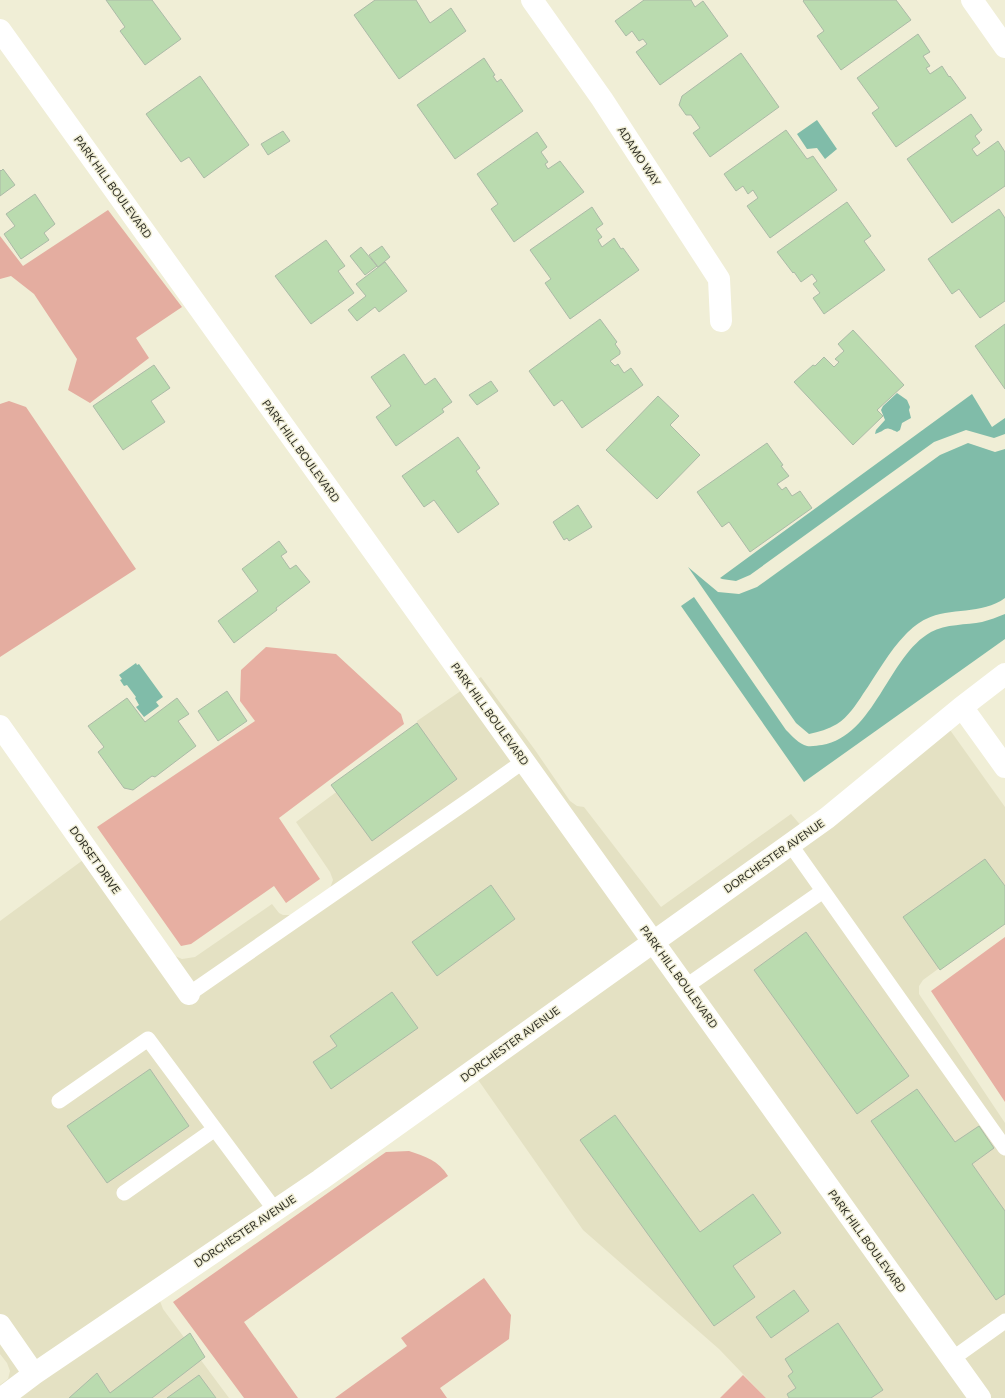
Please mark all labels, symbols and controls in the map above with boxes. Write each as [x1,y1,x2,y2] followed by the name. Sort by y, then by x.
[615,123,664,188] street label: ADAMO WAY
[72,133,155,241] street label: PARK HILL BOULEVARD
[260,397,343,505] street label: PARK HILL BOULEVARD
[449,660,532,768] street label: PARK HILL BOULEVARD
[721,816,826,895] street label: DORCHESTER AVENUE
[67,824,123,896] street label: DORSET DRIVE
[638,923,721,1031] street label: PARK HILL BOULEVARD
[457,1003,562,1084] street label: DORCHESTER AVENUE
[826,1187,909,1295] street label: PARK HILL BOULEVARD
[191,1192,298,1269] street label: DORCHESTER AVENUE

